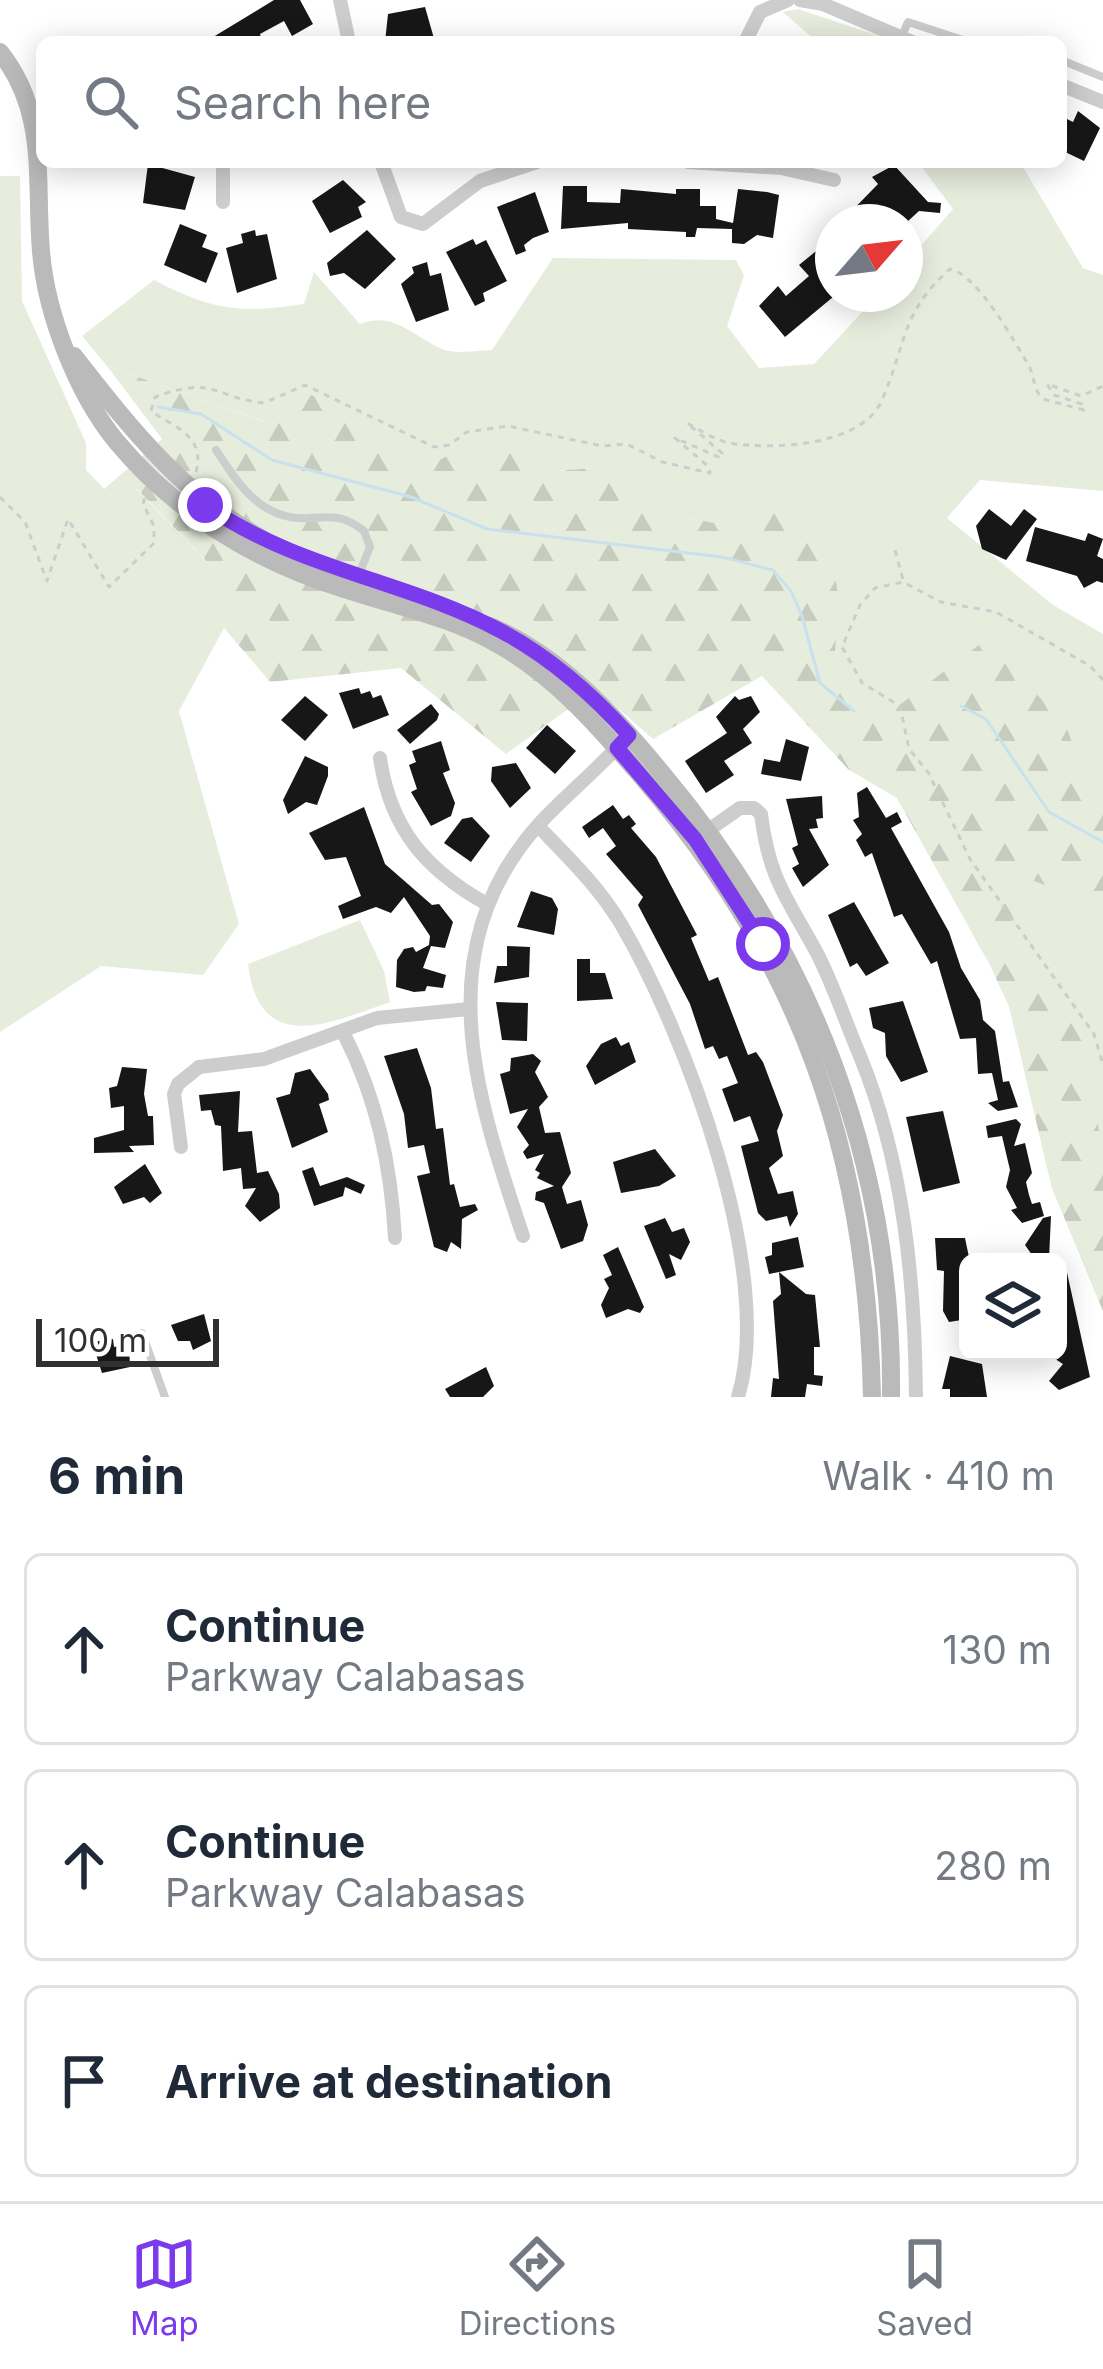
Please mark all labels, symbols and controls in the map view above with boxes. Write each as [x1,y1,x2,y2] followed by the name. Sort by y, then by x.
[36,36,1067,168] search box
[78,69,144,135] icon: search
[174,75,431,130] text: Search here
[815,204,923,312] north arrow
[178,478,232,532] route end
[736,917,790,971] route start
[959,1253,1067,1361] map controls
[959,1253,1067,1361] button: layers
[36,1313,219,1366] scale bar
[54,1320,147,1360] text: 100 m
[48,1445,185,1506] text: 6 min
[823,1452,1055,1499] text: Walk · 410 m
[165,1598,365,1653] text: Continue
[51,1616,117,1682] icon: ahead
[942,1626,1052,1673] text: 130 m
[165,1653,526,1700] text: Parkway Calabasas
[165,1814,365,1869] text: Continue
[51,1832,117,1898] icon: ahead
[934,1842,1052,1889] text: 280 m
[165,1869,526,1916] text: Parkway Calabasas
[51,2048,117,2114] icon: arrive
[165,2054,612,2109] text: Arrive at destination
[130,2231,199,2343] tab: Map
[459,2231,616,2343] tab: Directions
[876,2231,973,2343] tab: Saved

